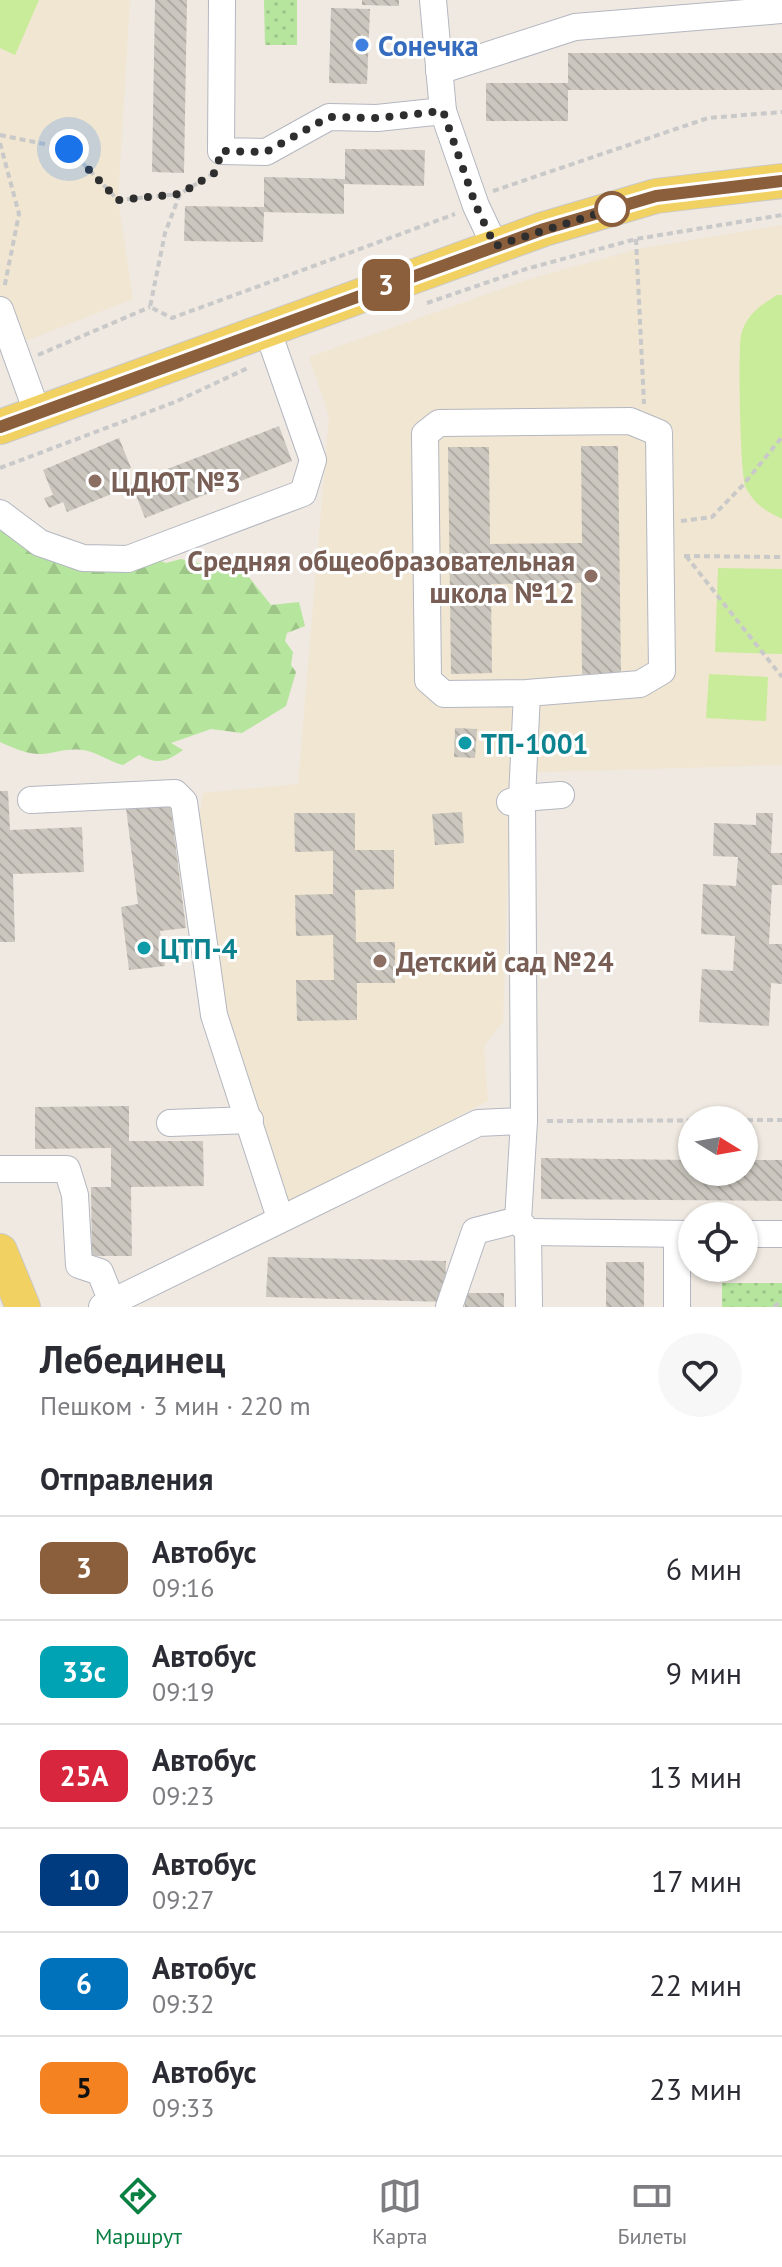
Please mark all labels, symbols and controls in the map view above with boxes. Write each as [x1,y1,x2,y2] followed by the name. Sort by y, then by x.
[378,27,479,64] place label: Сонечка
[353,36,371,54] marker: Сонечка
[49,129,89,169] your location
[595,192,629,226] unlabelled marker
[360,259,412,311] line badge: 3
[378,266,394,303] text: 3
[111,463,241,500] place label: ЦДЮТ №3
[86,472,104,490] marker: ЦДЮТ №3
[187,542,575,611] place label: Средняя общеобразовательная школа №12
[582,567,600,585] marker: Средняя общеобразовательная школа №12
[481,725,588,762] place label: ТП-1001
[456,734,474,752] marker: ТП-1001
[160,930,238,967] place label: ЦТП-4
[135,939,153,957] marker: ЦТП-4
[396,943,614,980] place label: Детский сад №24
[371,952,389,970] marker: Детский сад №24
[678,1106,758,1186] north arrow
[678,1106,758,1282] map controls
[678,1202,758,1282] button: locate
[658,1333,742,1417] button: heart
[40,1334,226,1383] text: Лебединец
[40,1389,311,1422] text: Пешком · 3 мин · 220 m
[40,1459,213,1498] text: Отправления
[152,1532,257,1571] text: Автобус
[76,1549,92,1586] text: 3
[666,1549,742,1588] text: 6 мин
[152,1571,214,1604] text: 09:16
[152,1636,257,1675] text: Автобус
[62,1653,106,1690] text: 33с
[666,1653,742,1692] text: 9 мин
[152,1675,214,1708] text: 09:19
[152,1740,257,1779] text: Автобус
[60,1757,108,1794] text: 25А
[649,1757,742,1796] text: 13 мин
[152,1779,214,1812] text: 09:23
[152,1844,257,1883] text: Автобус
[68,1861,100,1898] text: 10
[651,1861,742,1900] text: 17 мин
[152,1883,214,1916] text: 09:27
[152,1948,257,1987] text: Автобус
[76,1965,92,2002] text: 6
[649,1965,742,2004] text: 22 мин
[152,1987,214,2020] text: 09:32
[152,2052,257,2091] text: Автобус
[76,2069,92,2106] text: 5
[649,2069,742,2108] text: 23 мин
[152,2091,214,2124] text: 09:33
[95,2174,182,2250] tab: Маршрут
[372,2174,427,2250] tab: Карта
[617,2174,687,2250] tab: Билеты

